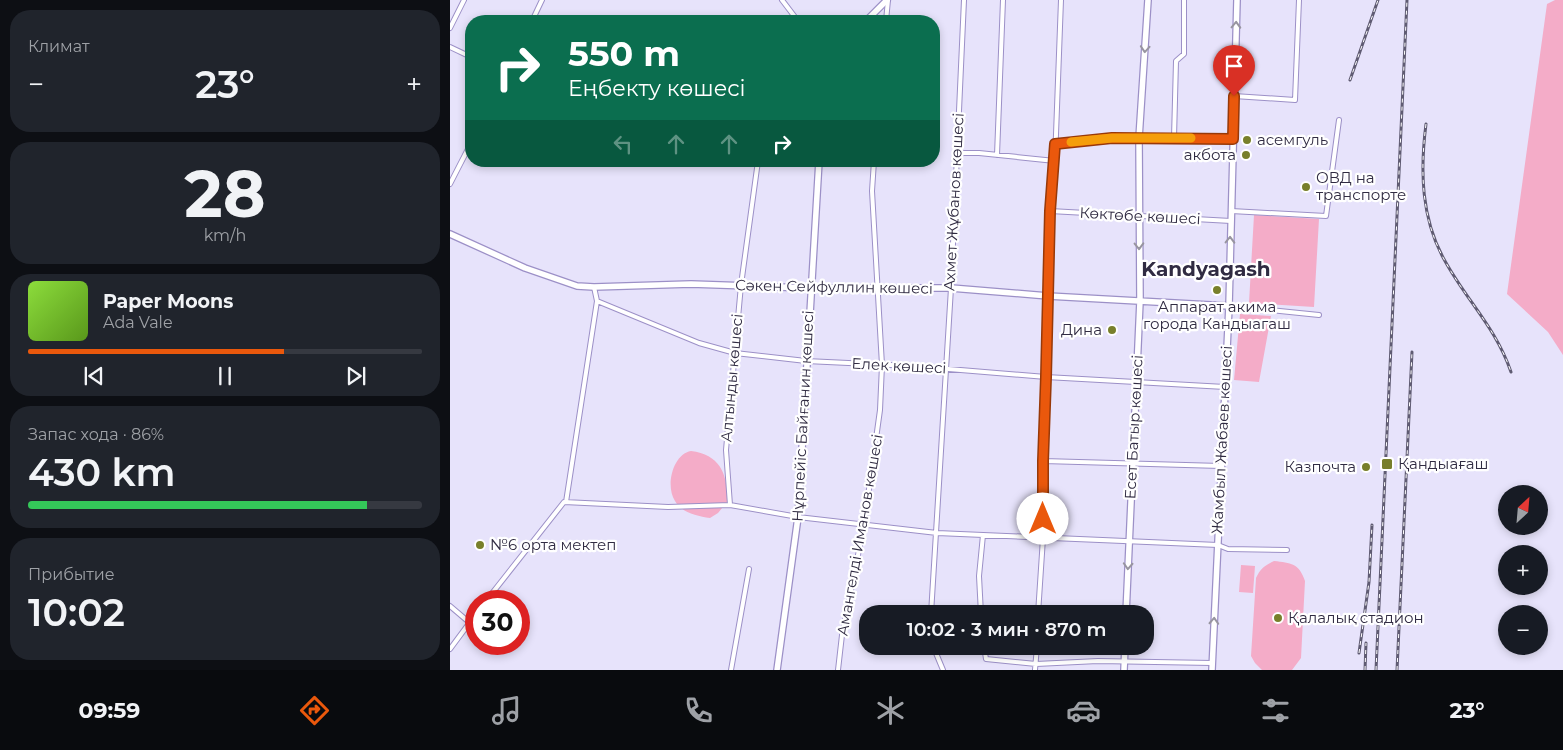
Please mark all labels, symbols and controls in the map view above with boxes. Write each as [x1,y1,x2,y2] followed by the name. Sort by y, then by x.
[1231,21,1241,28] one-way arrow
[568,32,680,75] text: 550 m
[485,35,550,100] icon: right
[28,37,90,56] text: Климат
[1140,45,1151,53] one-way arrow
[1213,45,1255,96] pin
[1220,52,1248,80] icon: arrive
[195,61,255,108] text: 23°
[28,67,44,101] text: −
[406,67,422,101] text: +
[568,75,746,102] text: Еңбекту көшесі
[939,112,968,292] street label: Ахмет Жұбанов көшесі
[609,130,637,158] icon: left
[662,130,690,158] icon: ahead
[715,130,743,158] icon: ahead
[768,130,796,158] icon: right
[1257,130,1328,149] place label: асемгуль
[1241,134,1253,146] marker: асемгуль
[1184,145,1236,164] place label: акбота
[1240,149,1252,161] marker: акбота
[184,154,266,233] text: 28
[1316,168,1406,204] place label: ОВД на транспорте
[1300,181,1312,193] marker: ОВД на транспорте
[1079,203,1201,228] street label: Көктөбе көшесі
[204,226,246,245] text: km/h
[1225,236,1235,244] one-way arrow
[1134,242,1144,250] one-way arrow
[1141,257,1271,281] district label: Kandyagash
[735,275,933,298] street label: Сәкен Сейфуллин көшесі
[1211,284,1223,296] marker: Аппарат акима города Кандыагаш
[103,290,233,313] text: Paper Moons
[1143,297,1291,333] place label: Аппарат акима города Кандыагаш
[787,310,818,522] street label: Нұрпейіс Байғанин көшесі
[103,313,173,332] text: Ada Vale
[716,313,747,443] street label: Алтынды көшесі
[1061,320,1102,339] place label: Дина
[1106,324,1118,336] marker: Дина
[1207,345,1236,535] street label: Жамбыл Жабаев көшесі
[851,354,947,377] street label: Елек көшесі
[1120,354,1147,500] street label: Есет Батыр көшесі
[80,362,108,390] icon: previous
[211,362,239,390] icon: pause
[342,362,370,390] icon: next
[28,425,164,444] text: Запас хода · 86%
[832,433,887,637] street label: Амангелді Иманов көшесі
[28,449,176,496] text: 430 km
[1398,454,1488,473] place label: Қандыағаш
[1284,457,1356,476] place label: Казпочта
[1380,457,1394,471] marker: Қандыағаш
[1360,461,1372,473] marker: Казпочта
[1498,485,1548,535] north arrow
[1498,485,1548,655] map controls
[1016,492,1068,544] position arrow
[490,535,616,554] place label: №6 орта мектеп
[474,539,486,551] marker: №6 орта мектеп
[1498,545,1548,595] button: +
[1123,562,1134,570] one-way arrow
[28,565,115,584] text: Прибытие
[28,589,125,636] text: 10:02
[465,590,530,655] speed limit sign: 30
[1498,605,1548,655] button: −
[1288,608,1424,627] place label: Қалалық стадион
[1272,612,1284,624] marker: Қалалық стадион
[1209,617,1219,625] one-way arrow
[907,618,1106,641] text: 10:02 · 3 мин · 870 m
[297,693,332,728] icon: directions
[489,693,524,728] icon: music
[681,693,716,728] icon: phone
[873,693,908,728] icon: climate
[1066,693,1101,728] icon: car
[1258,693,1293,728] icon: filters
[79,697,140,724] text: 09:59
[1450,697,1484,724] text: 23°

